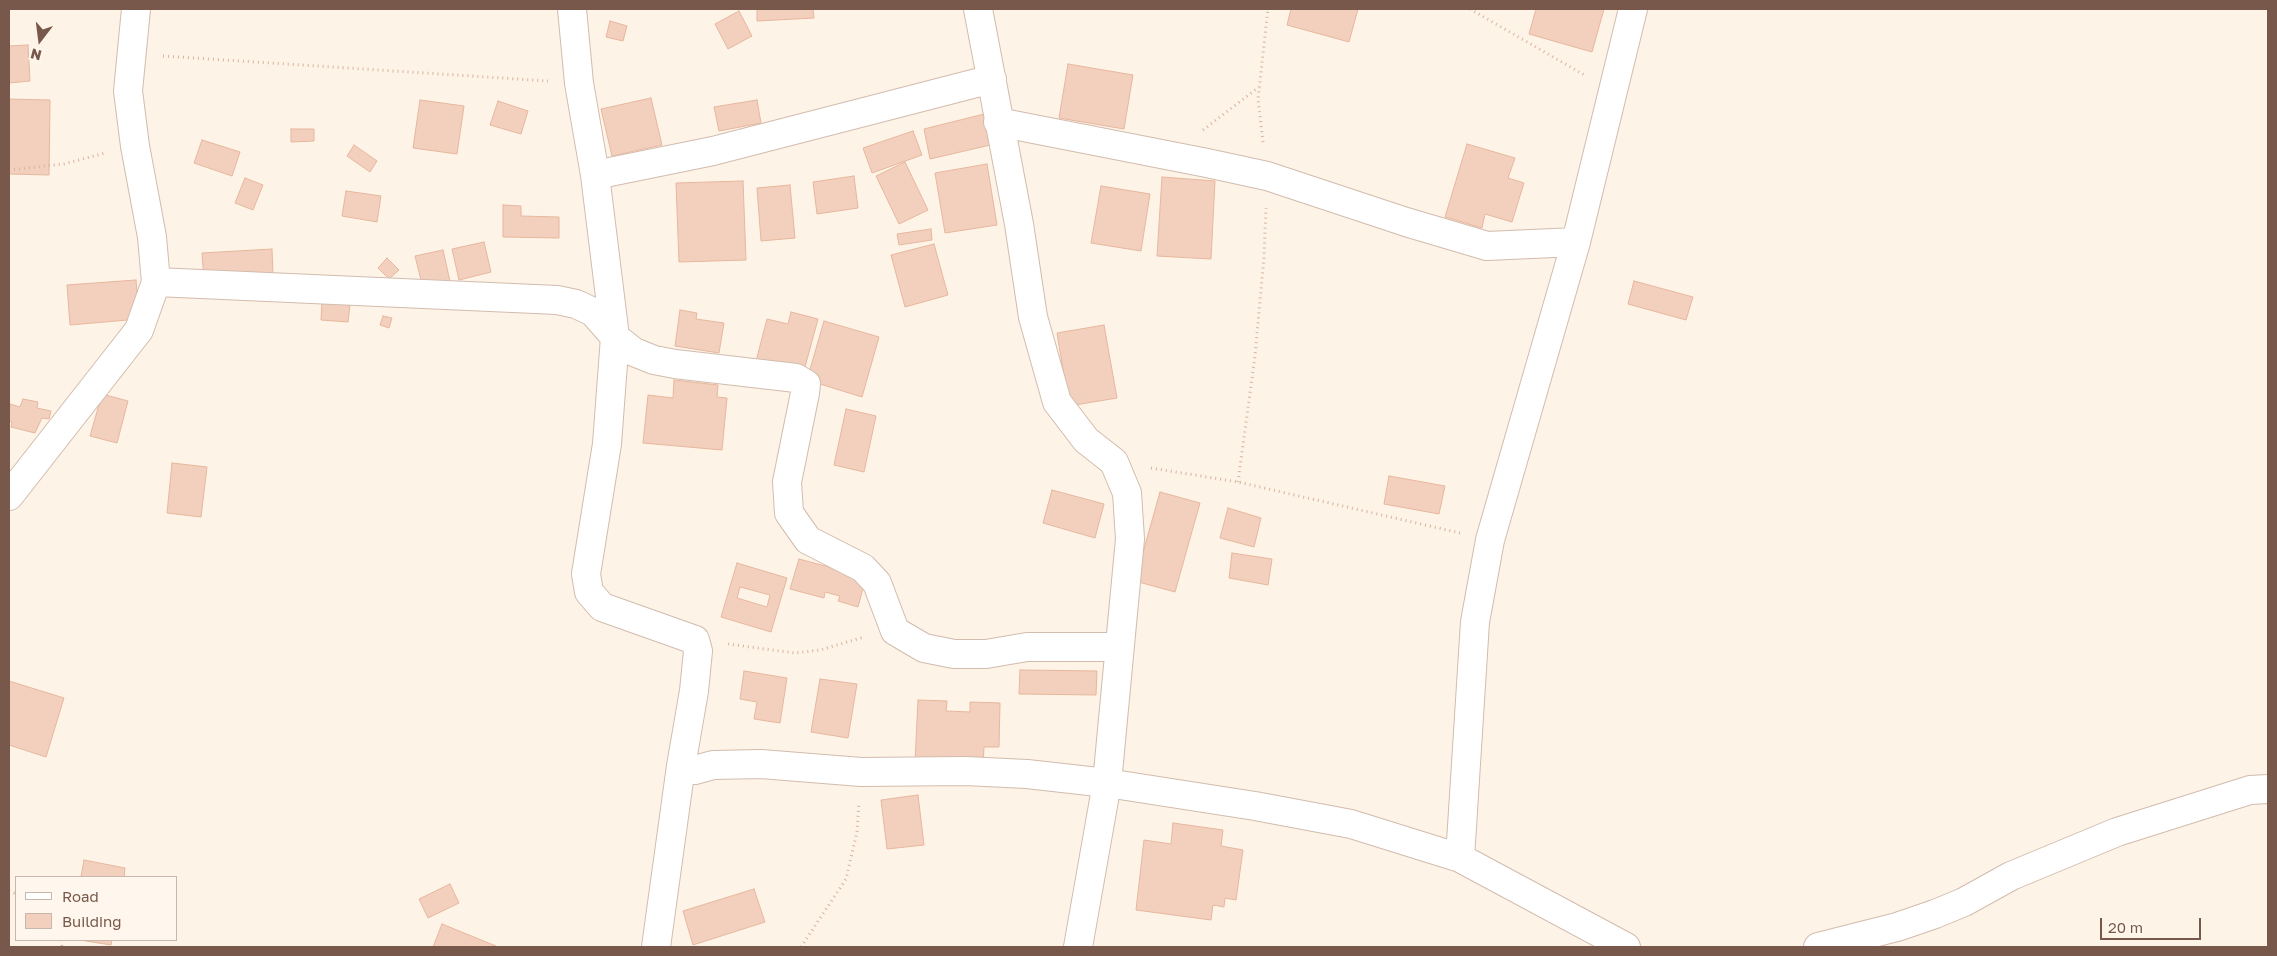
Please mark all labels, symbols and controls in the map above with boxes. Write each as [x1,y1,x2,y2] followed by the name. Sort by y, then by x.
[15,15,65,65] north arrow
[29,45,43,65] text: N
[15,876,178,941] legend
[62,887,99,905] text: Road
[2102,908,2203,940] scale bar
[62,912,122,930] text: Building
[2108,918,2143,936] text: 20 m

